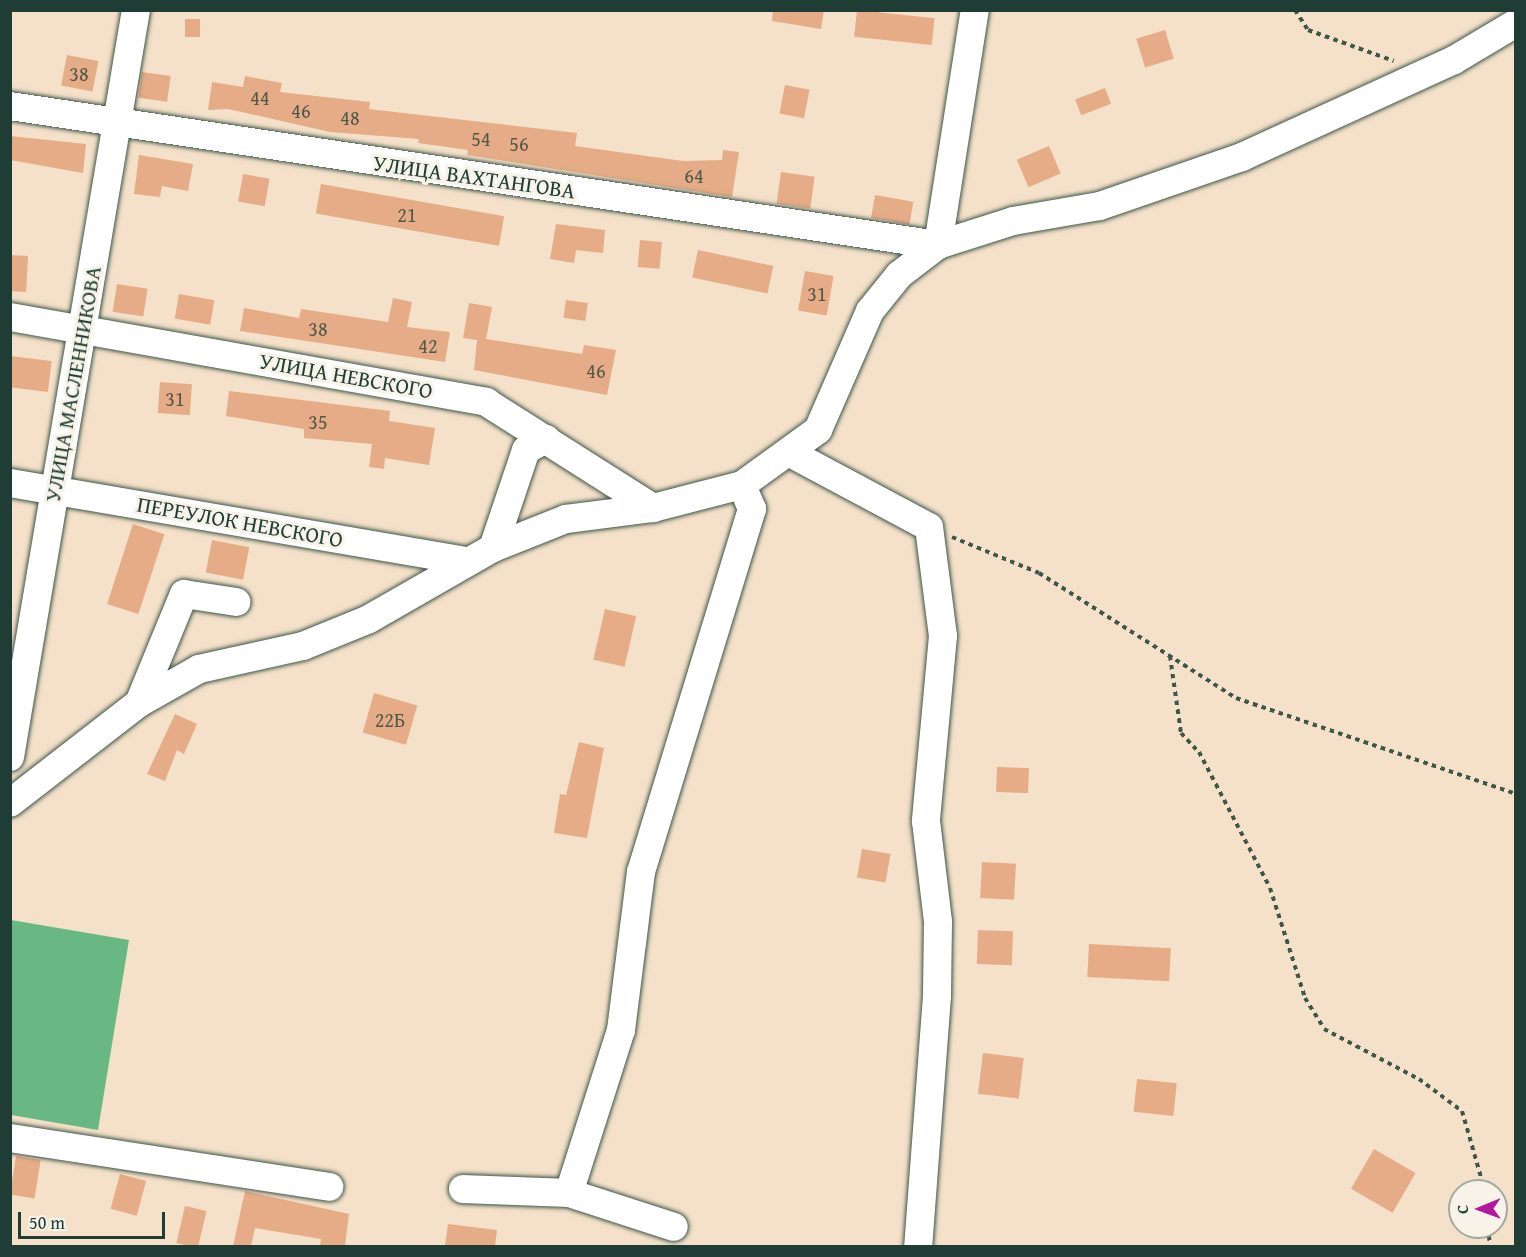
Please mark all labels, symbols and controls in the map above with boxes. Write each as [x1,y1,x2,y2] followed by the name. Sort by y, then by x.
[69,61,89,85] house number: 38
[250,85,270,109] house number: 44
[291,98,311,122] house number: 46
[340,105,360,129] house number: 48
[471,126,491,150] house number: 54
[509,131,529,155] house number: 56
[371,150,577,204] street label: УЛИЦА ВАХТАНГОВА
[684,163,704,187] house number: 64
[397,202,417,226] house number: 21
[39,264,107,504] street label: УЛИЦА МАСЛЕННИКОВА
[807,281,827,305] house number: 31
[308,316,328,340] house number: 38
[418,333,438,357] house number: 42
[257,348,435,404] street label: УЛИЦА НЕВСКОГО
[586,358,606,382] house number: 46
[165,386,185,410] house number: 31
[308,409,328,433] house number: 35
[135,491,345,553] street label: ПЕРЕУЛОК НЕВСКОГО
[375,707,405,731] house number: 22Б
[1448,1179,1508,1239] north arrow
[21,1200,168,1238] scale bar
[1450,1205,1474,1214] text: С
[29,1209,65,1236] text: 50 m

